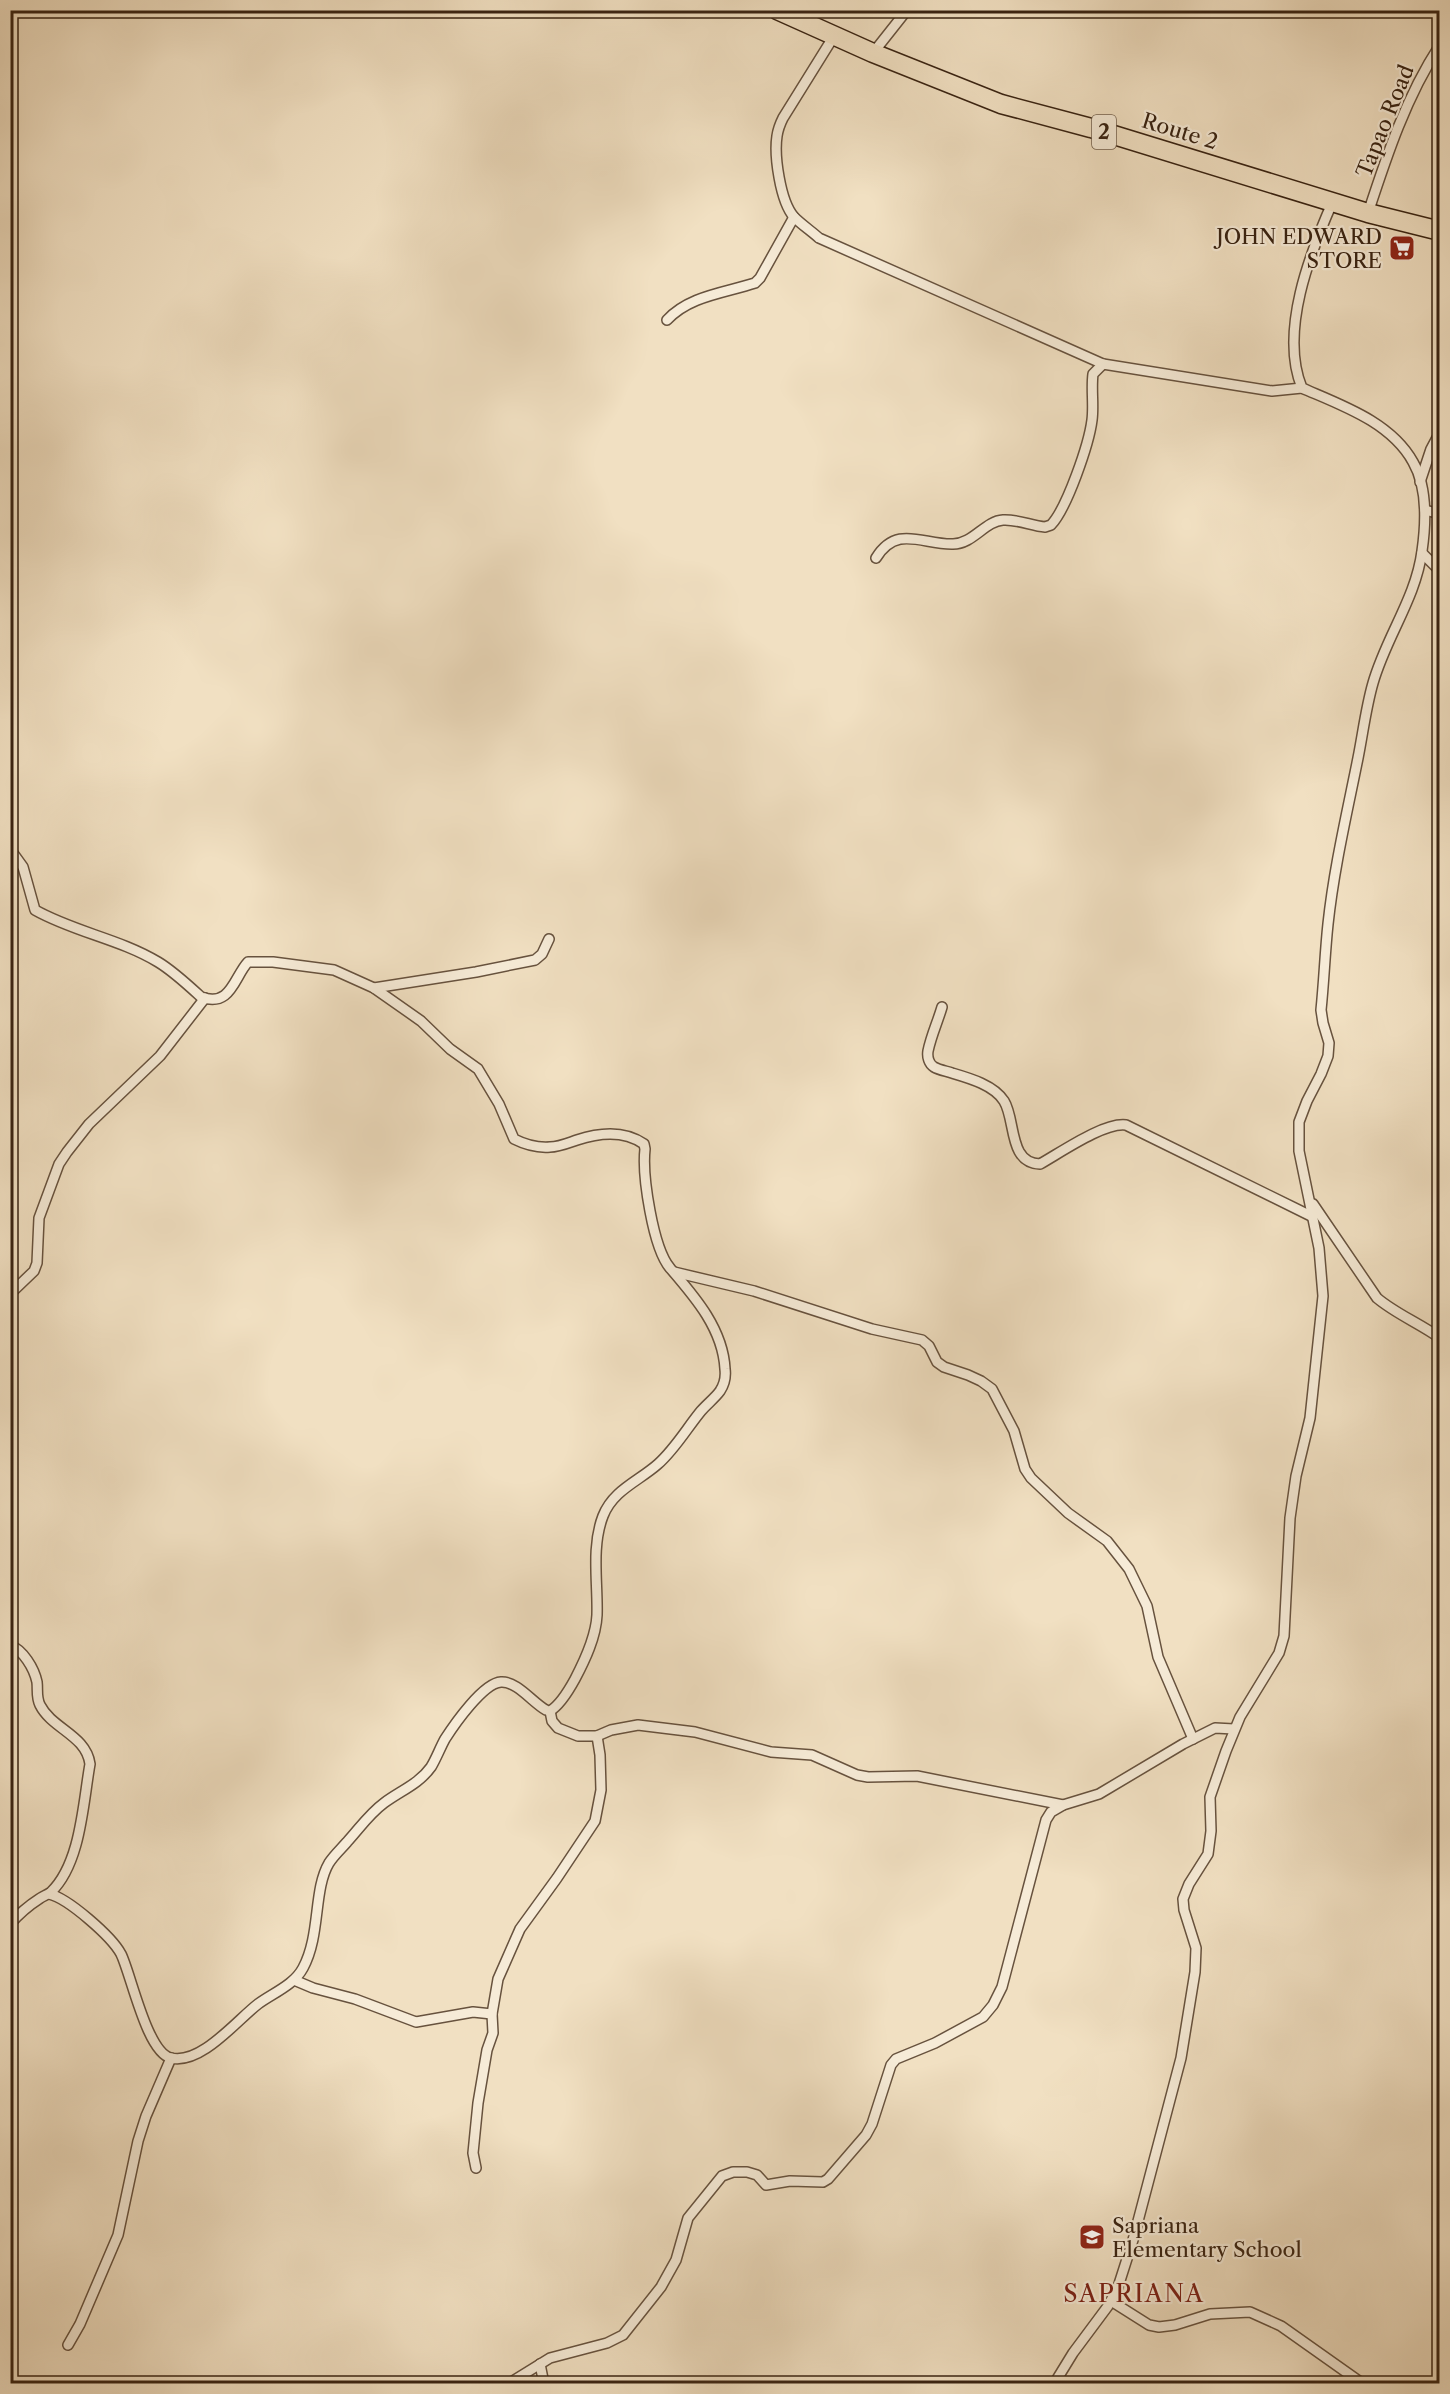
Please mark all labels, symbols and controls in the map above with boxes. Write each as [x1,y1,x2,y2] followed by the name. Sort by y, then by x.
[1351,61,1419,181] street label: Tapao Road
[1139,108,1221,154] street label: Route 2
[1092,115,1116,149] road number: 2
[1213,224,1382,273] place label: JOHN EDWARD STORE
[1387,233,1417,263] supermarket icon: JOHN EDWARD STORE
[1112,2213,1302,2262] place label: Sapriana Elementary School
[1077,2222,1107,2252] school or university icon: Sapriana Elementary School
[1063,2279,1205,2308] district label: SAPRIANA

